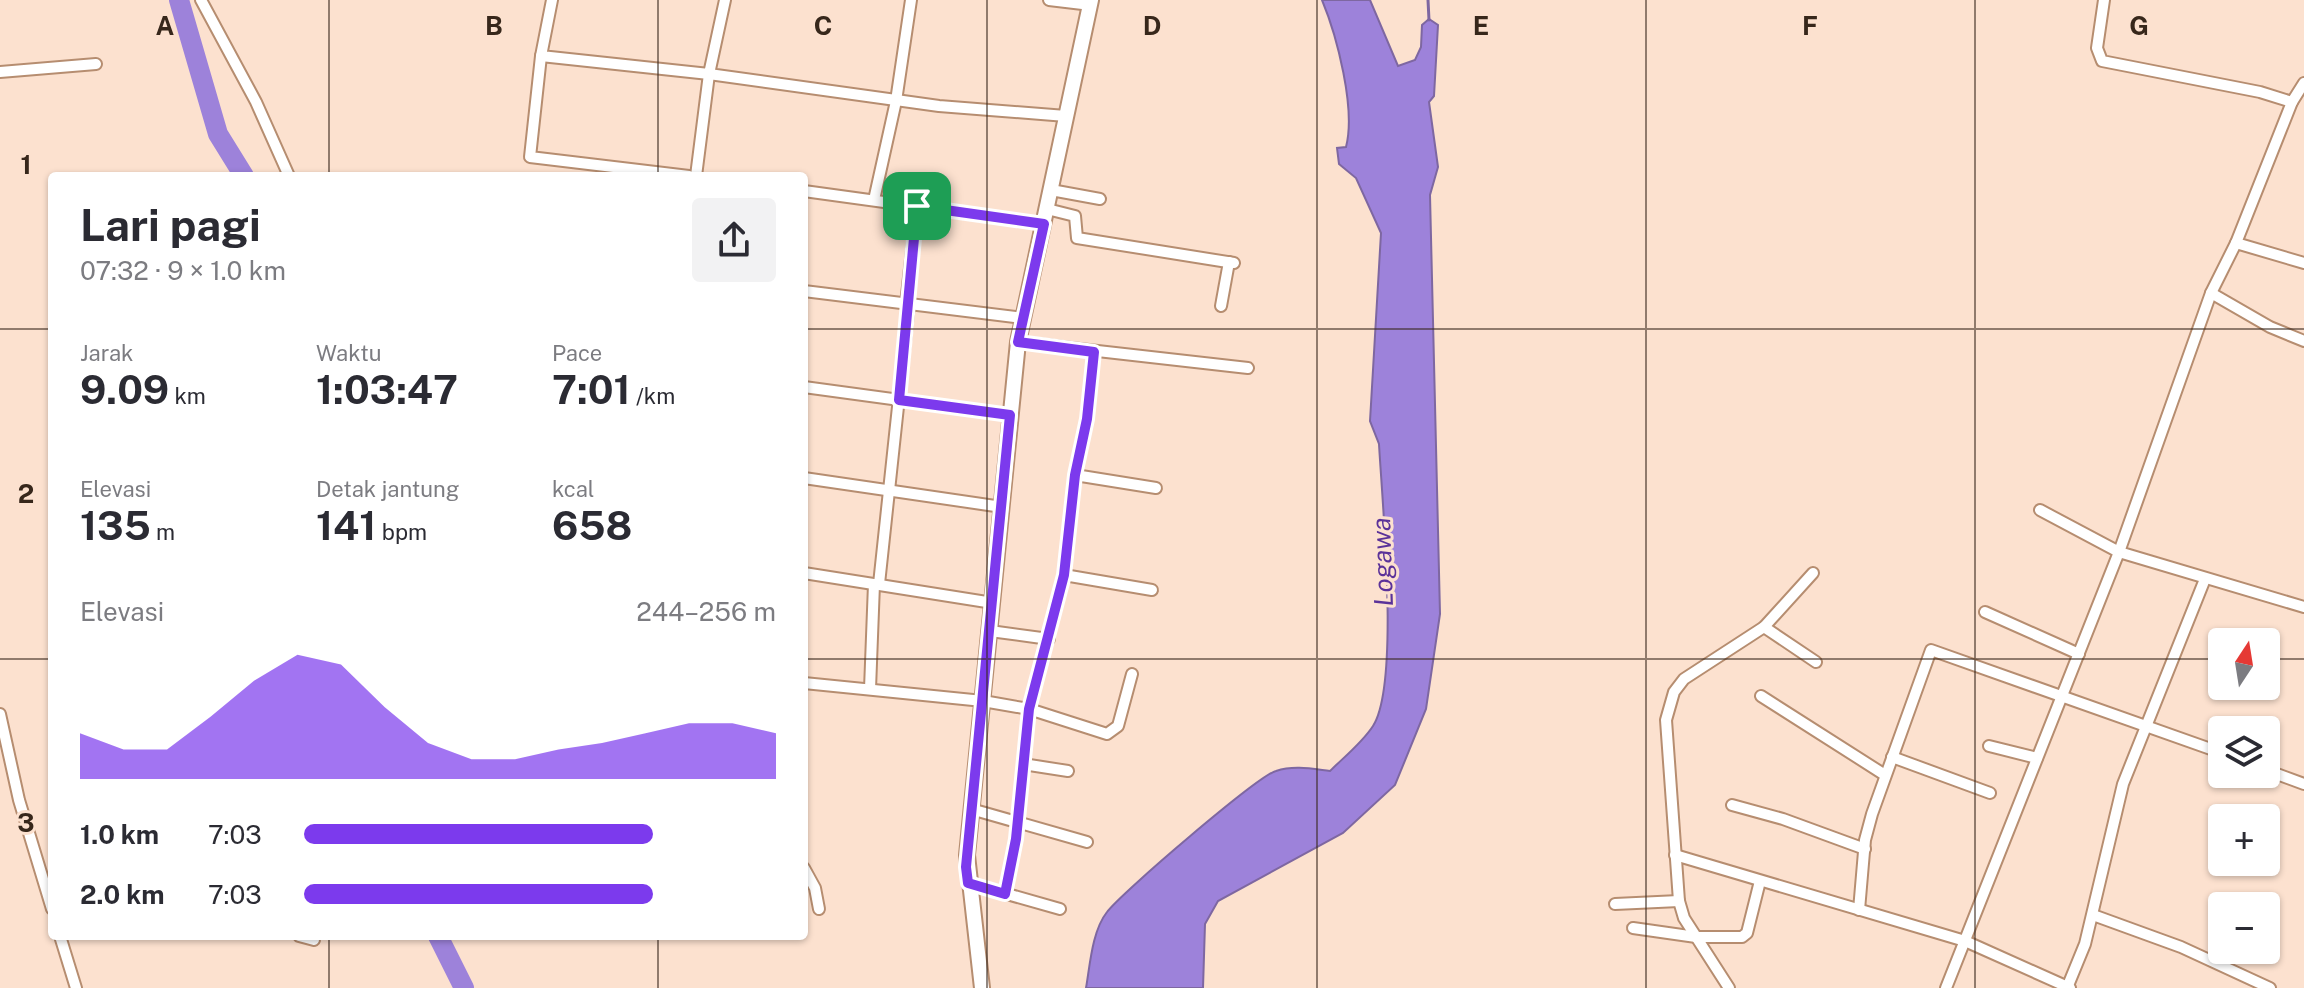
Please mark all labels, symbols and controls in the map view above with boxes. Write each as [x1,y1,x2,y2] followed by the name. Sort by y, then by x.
[156,10,175,41] text: A
[485,10,503,41] text: B
[814,10,832,41] text: C
[1143,10,1161,41] text: D
[1473,10,1489,41] text: E
[1802,10,1818,41] text: F
[2129,10,2149,41] text: G
[20,149,32,180] text: 1
[883,172,951,240] pin
[895,184,939,228] icon: arrive
[692,198,776,282] button: share
[80,199,261,251] text: Lari pagi
[80,255,286,286] text: 07:32 · 9 × 1.0 km
[80,340,133,366] text: Jarak
[316,340,381,366] text: Waktu
[552,340,602,366] text: Pace
[80,366,169,413] text: 9.09
[316,366,458,413] text: 1:03:47
[552,366,631,413] text: 7:01
[169,383,206,409] text: km
[631,383,675,409] text: /km
[80,476,151,502] text: Elevasi
[316,476,459,502] text: Detak jantung
[552,476,594,502] text: kcal
[18,478,34,509] text: 2
[80,502,151,549] text: 135
[316,502,376,549] text: 141
[552,502,632,549] text: 658
[1365,517,1399,607] water label: Logawa
[151,519,175,545] text: m
[376,519,427,545] text: bpm
[80,596,164,627] text: Elevasi
[636,596,776,627] text: 244–256 m
[2208,628,2280,700] north arrow
[2208,628,2280,964] map controls
[2208,716,2280,788] button: layers
[2208,804,2280,876] button: +
[17,807,35,838] text: 3
[80,819,159,850] text: 1.0 km
[208,819,262,850] text: 7:03
[80,879,165,910] text: 2.0 km
[208,879,262,910] text: 7:03
[2208,892,2280,964] button: −

